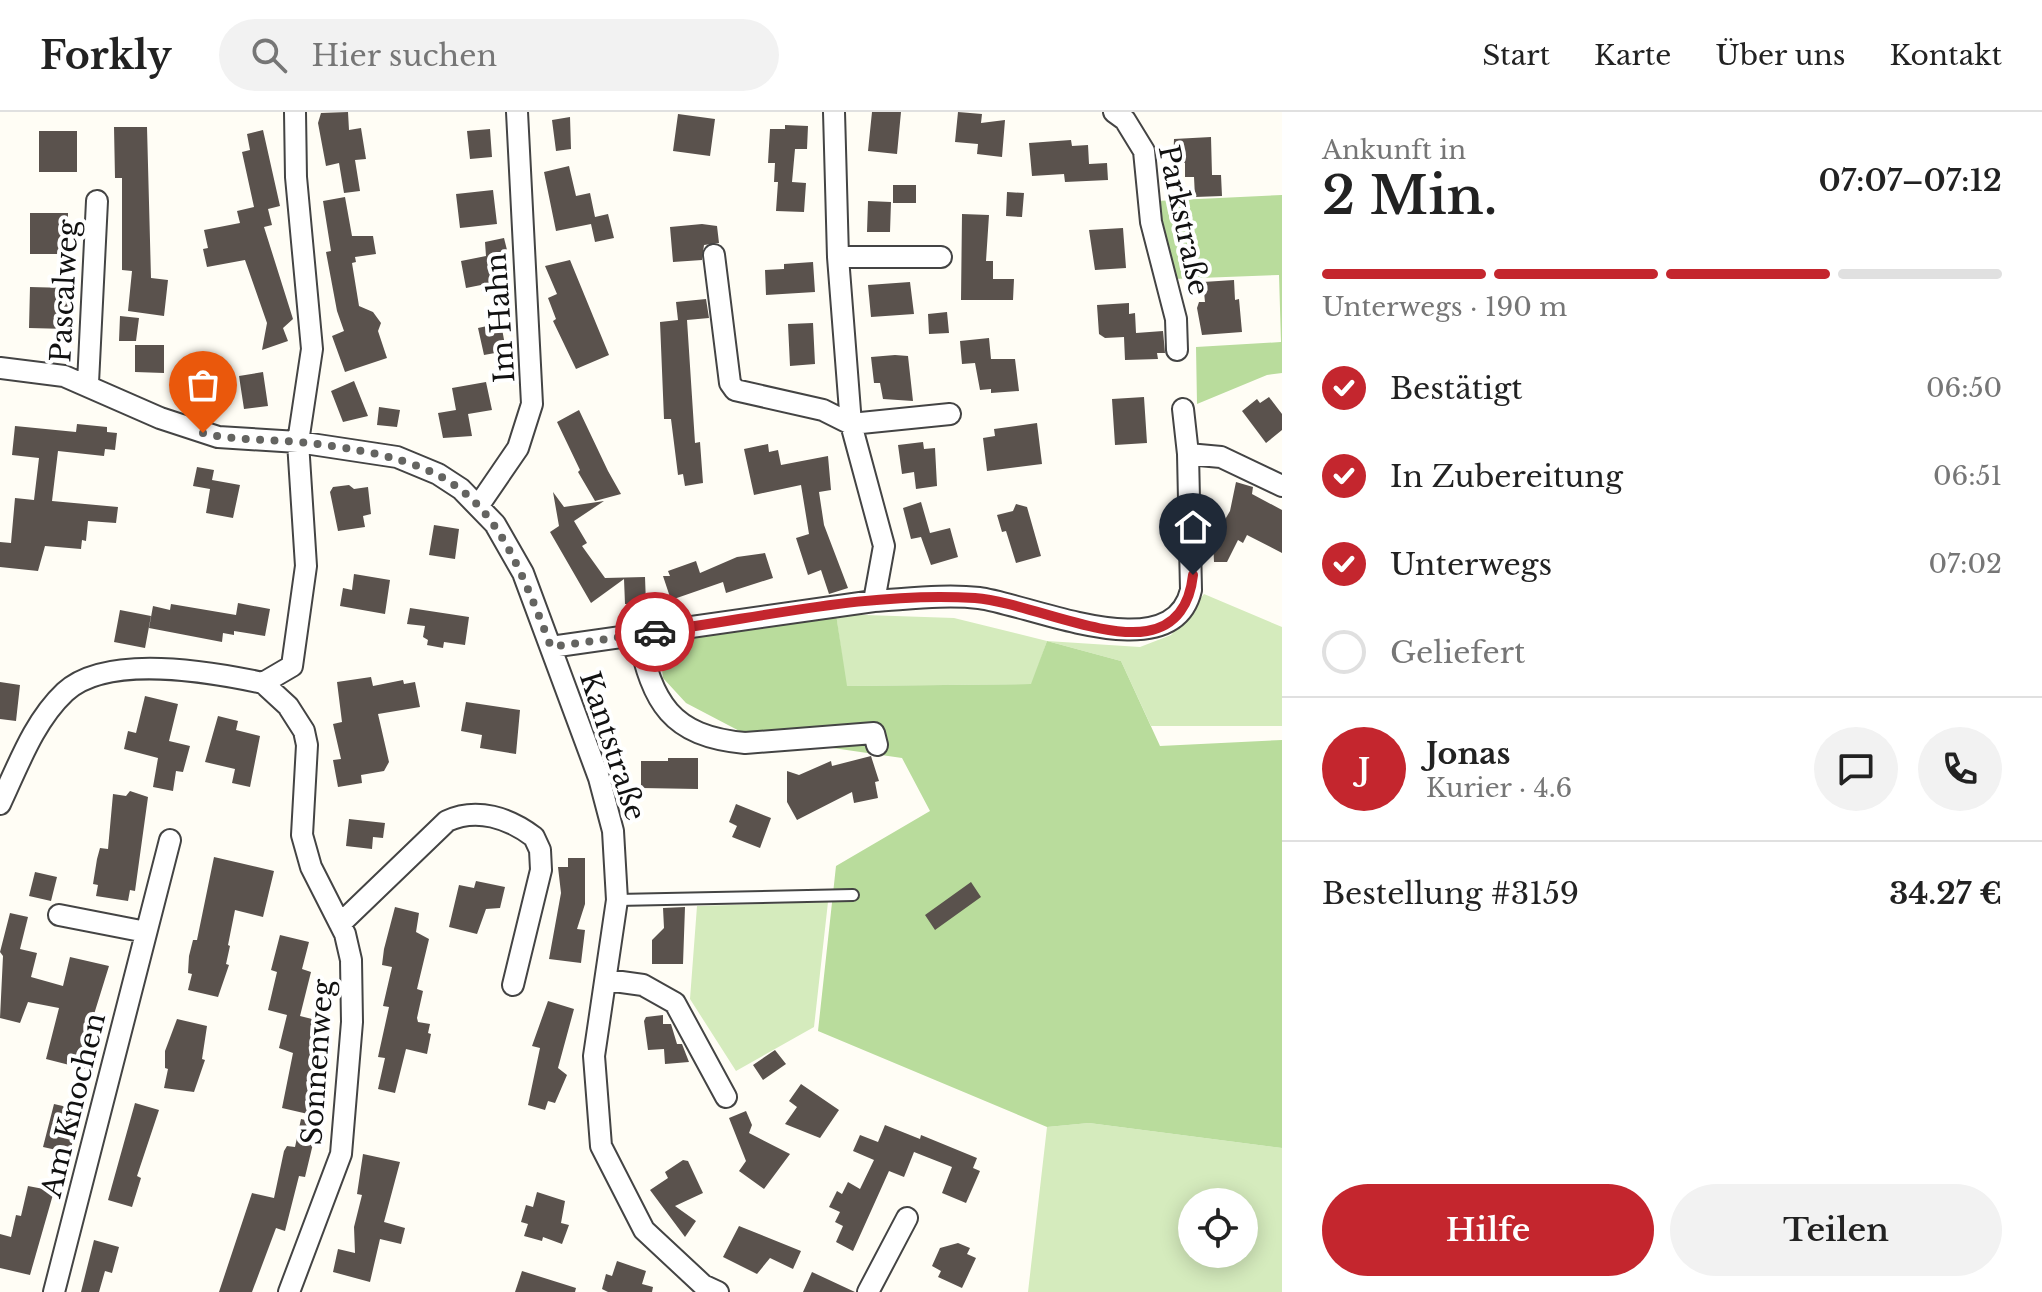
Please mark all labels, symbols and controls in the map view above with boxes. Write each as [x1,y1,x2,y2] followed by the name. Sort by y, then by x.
[219,19,779,91] search box
[40,32,171,79] text: Forkly
[247,33,291,77] icon: search
[311,37,497,74] text: Hier suchen
[1482,38,1550,73] text: Start
[1594,38,1671,73] text: Karte
[1715,38,1845,73] text: Über uns
[1889,38,2002,73] text: Kontakt
[1322,134,1466,166] text: Ankunft in
[1151,142,1216,298] street label: Parkstraße
[1818,162,2002,199] text: 07:07–07:12
[1322,164,1497,228] text: 2 Min.
[43,218,86,363] street label: Pascalweg
[479,252,522,384] street label: Im Hahn
[1322,291,1567,323] text: Unterwegs · 190 m
[169,351,237,433] pin
[181,363,225,407] icon: bag
[1322,366,1366,410] icon: check
[1390,370,1523,407] text: Bestätigt
[1926,372,2002,404] text: 06:50
[1322,454,1366,498] icon: check
[1390,458,1623,495] text: In Zubereitung
[1933,460,2002,492] text: 06:51
[1159,493,1227,575] pin
[1171,505,1215,549] icon: home
[1322,542,1366,586] icon: check
[1390,546,1552,583] text: Unterwegs
[1928,548,2002,580] text: 07:02
[615,592,695,672] courier
[633,610,677,654] icon: car
[1390,634,1525,671] text: Geliefert
[572,667,653,825] street label: Kantstraße
[1814,727,1898,811] button: chat
[1918,727,2002,811] button: phone
[1426,735,1510,772] text: Jonas
[1358,751,1370,788] text: J
[1426,772,1572,804] text: Kurier · 4.6
[1322,875,1579,912] text: Bestellung #3159
[1889,875,2002,912] text: 34.27 €
[294,977,341,1146] street label: Sonnenweg
[33,1009,113,1202] street label: Am Knochen
[1322,1184,1654,1276] button: Hilfe
[1670,1184,2002,1276] button: Teilen
[1178,1188,1258,1268] map controls
[1178,1188,1258,1268] button: locate

